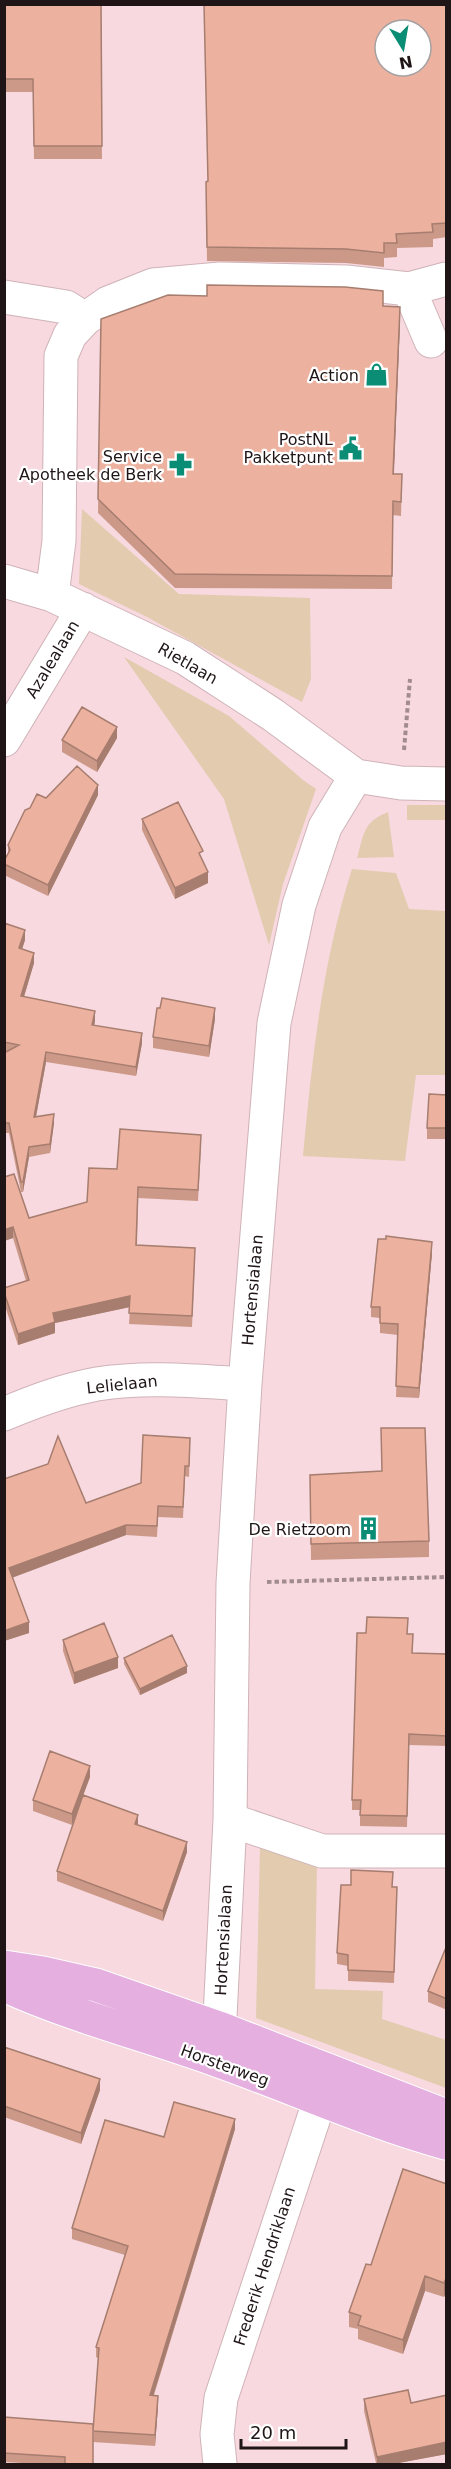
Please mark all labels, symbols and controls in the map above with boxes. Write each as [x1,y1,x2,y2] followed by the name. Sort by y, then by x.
[373,18,433,78] north arrow
[397,52,414,73] text: N
[364,362,390,388] shop icon: Action
[309,366,359,385] place label: Action
[243,430,333,467] place label: PostNL Pakketpunt
[338,435,364,461] public building icon: PostNL Pakketpunt
[19,447,163,484] place label: Service Apotheek de Berk
[167,452,193,478] pharmacy icon: Service Apotheek de Berk
[22,617,83,702] street label: Azalealaan
[154,639,221,688] street label: Rietlaan
[238,1234,267,1346] street label: Hortensialaan
[86,1371,159,1398] street label: Lelielaan
[356,1516,382,1542] building icon: De Rietzoom
[249,1520,351,1539] place label: De Rietzoom
[211,1884,236,1996] street label: Hortensialaan
[178,2041,272,2090] street label: Horsterweg
[230,2184,299,2348] street label: Frederik Hendriklaan
[241,2412,346,2450] scale bar
[250,2422,296,2443] text: 20 m

